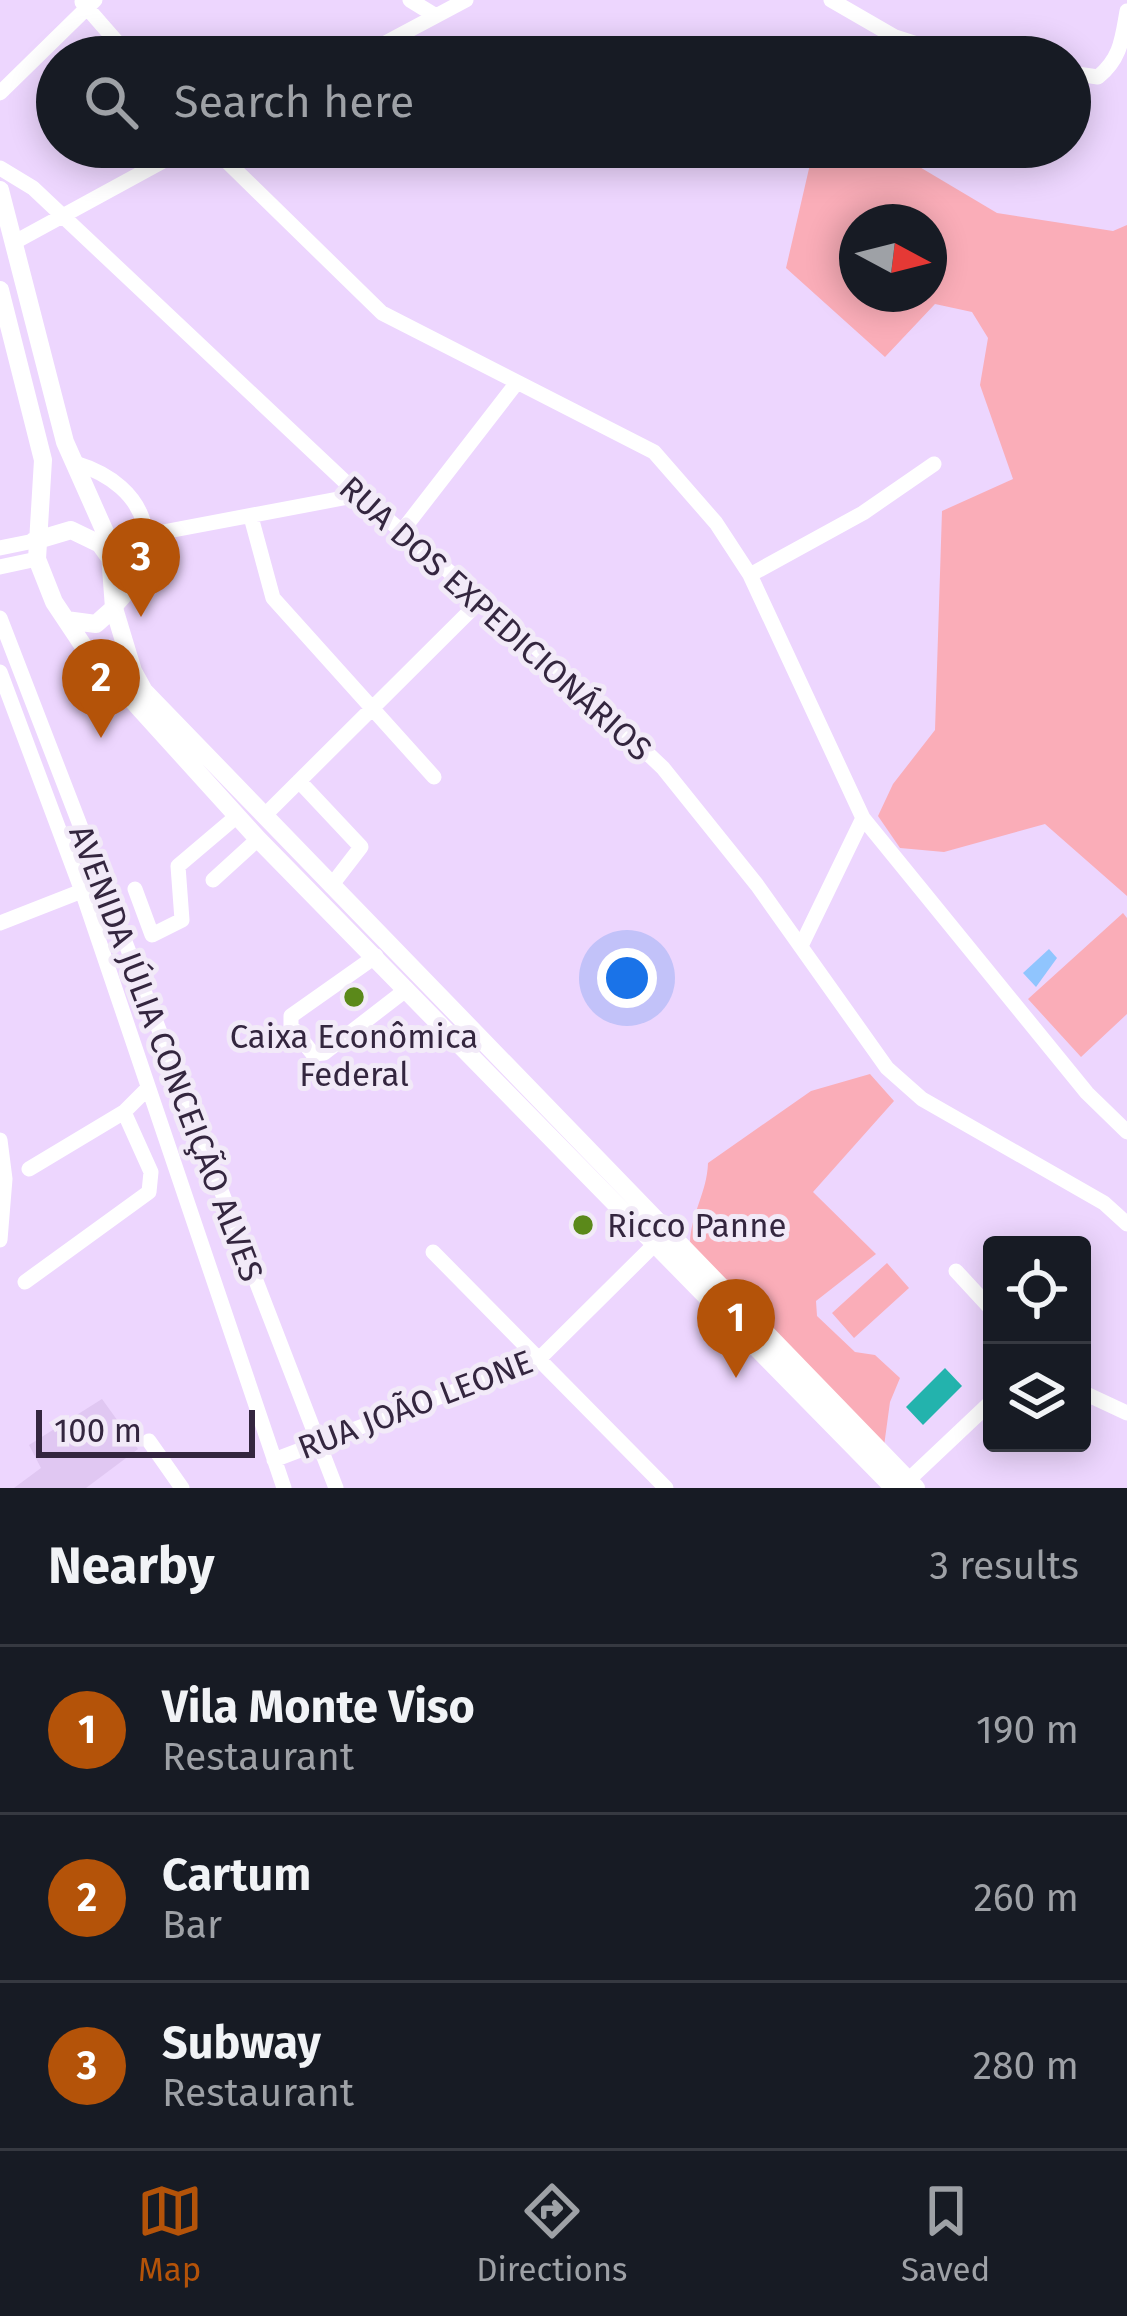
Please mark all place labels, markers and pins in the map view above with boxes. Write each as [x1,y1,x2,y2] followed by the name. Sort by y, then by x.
[102,518,180,617] pin: 3
[62,639,140,738] pin: 2
[341,984,367,1010] marker: Caixa Econômica Federal
[230,1017,478,1095] place label: Caixa Econômica Federal
[607,1206,787,1246] place label: Ricco Panne
[570,1212,596,1238] marker: Ricco Panne
[697,1279,775,1378] pin: 1

